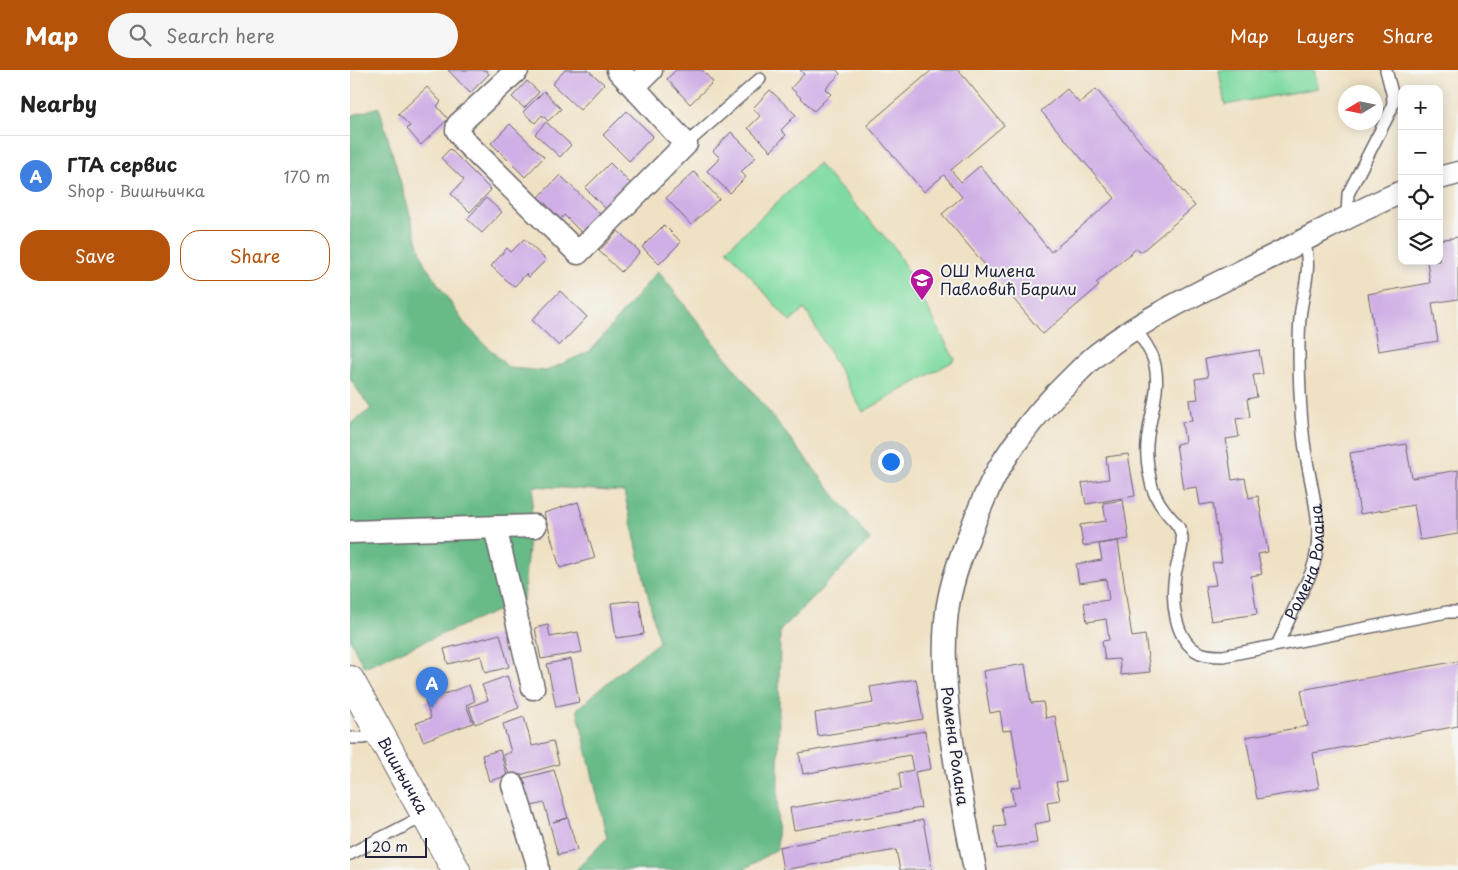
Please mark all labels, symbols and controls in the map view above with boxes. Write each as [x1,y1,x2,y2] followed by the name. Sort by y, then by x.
[108,13,458,58] search box
[25,17,78,53] text: Map
[126,21,154,49] icon: search
[166,21,275,49] text: Search here
[1230,22,1269,49] text: Map
[1297,22,1354,49] text: Layers
[1382,22,1433,49] text: Share
[1338,85,1383,130] north arrow
[1398,85,1443,265] map controls
[1398,85,1443,130] button: +
[20,87,97,119] text: Nearby
[1398,130,1443,175] button: −
[67,150,177,178] text: ГТА сервис
[30,164,42,188] text: A
[284,164,330,188] text: 170 m
[1398,175,1443,220] button: locate
[67,178,205,202] text: Shop · Вишњичка
[1398,220,1443,265] button: layers
[20,230,170,281] button: Save
[180,230,330,281] button: Share
[940,258,1077,300] place label: ОШ Милена Павловић Барили
[909,267,935,301] school or university icon: ОШ Милена Павловић Барили
[878,449,904,475] your location
[1278,503,1329,623] street label: Ромена Ролана
[416,667,448,708] pin: A
[936,685,976,807] street label: Ромена Ролана
[373,732,435,818] street label: Вишњичка
[365,835,428,858] scale bar
[372,836,408,857] text: 20 m

